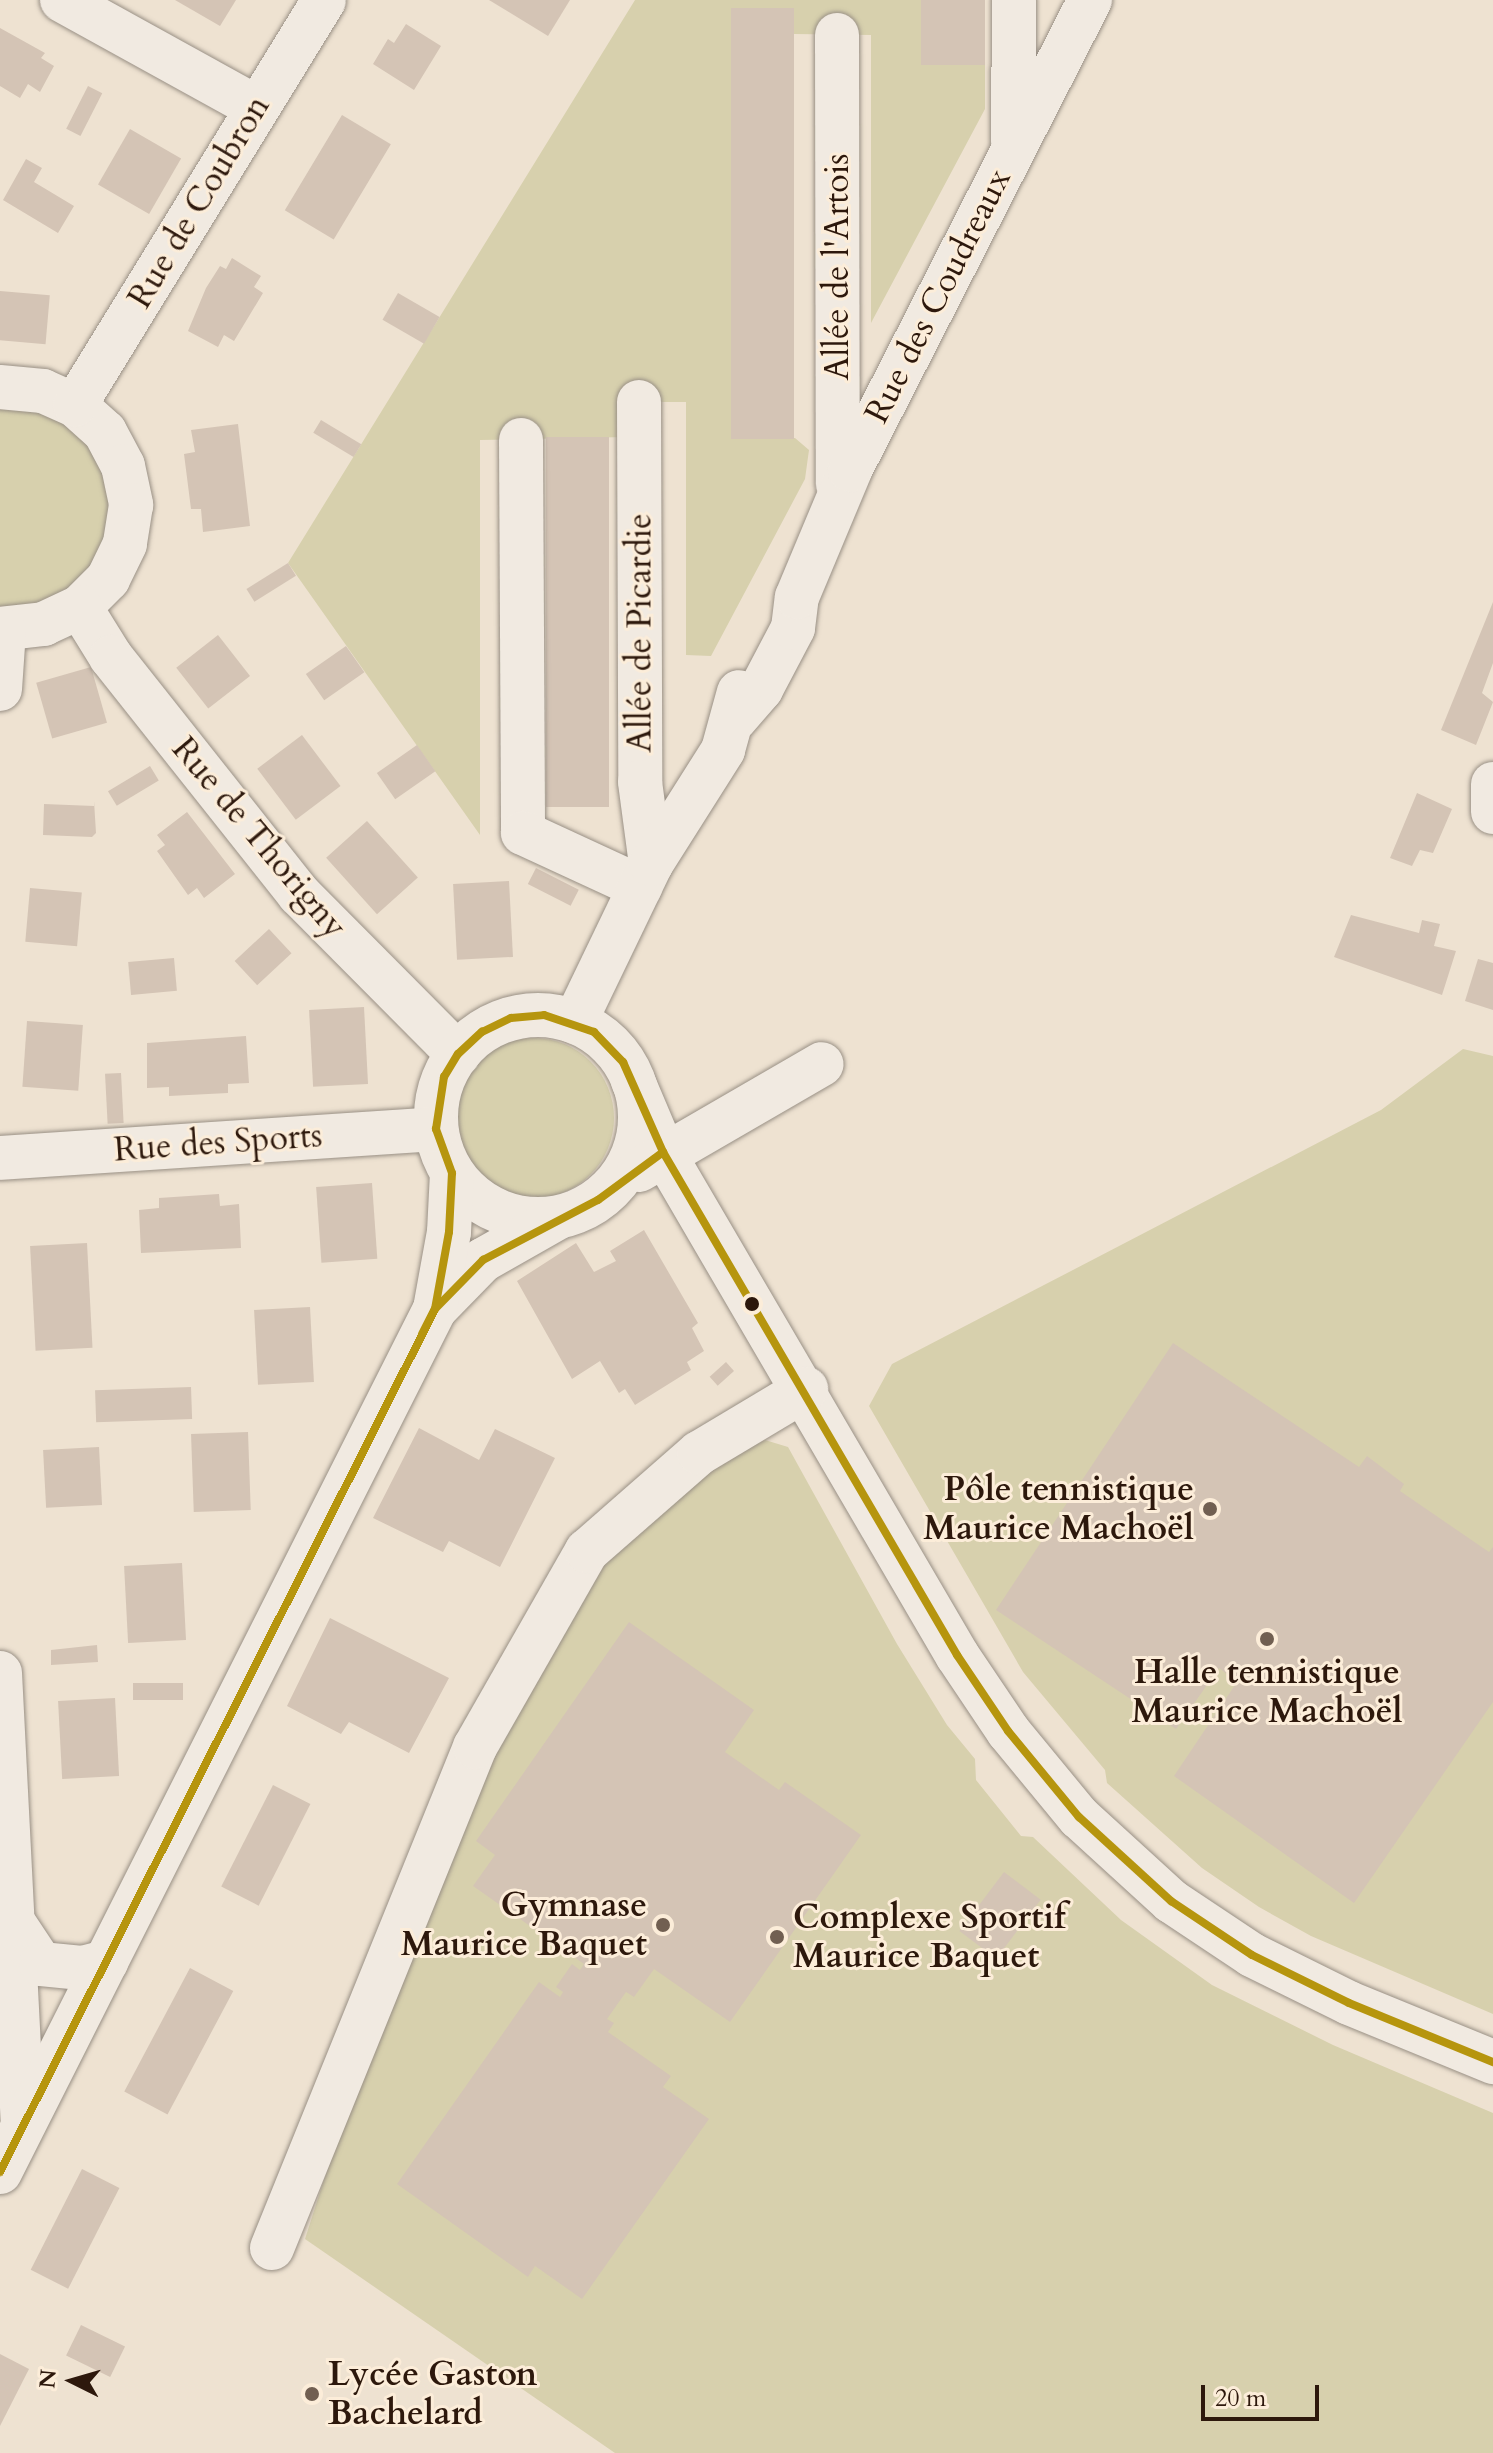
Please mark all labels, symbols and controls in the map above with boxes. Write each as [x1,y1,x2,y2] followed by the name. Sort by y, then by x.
[119,88,279,316] street label: Rue de Coubron
[818,153,858,381] street label: Allée de l'Artois
[856,162,1020,430] street label: Rue des Coudreaux
[620,513,660,753] street label: Allée de Picardie
[163,729,355,947] street label: Rue de Thorigny
[112,1115,324,1171] street label: Rue des Sports
[744,1296,760,1312] unlabelled marker
[923,1469,1194,1548] place label: Pôle tennistique Maurice Machoël
[1201,1500,1219,1518] marker: Pôle tennistique Maurice Machoël
[1258,1630,1276,1648] marker: Halle tennistique Maurice Machoël
[1132,1652,1402,1732] place label: Halle tennistique Maurice Machoël
[401,1885,647,1964] place label: Gymnase Maurice Baquet
[793,1897,1066,1976] place label: Complexe Sportif Maurice Baquet
[654,1916,672,1934] marker: Gymnase Maurice Baquet
[768,1928,786,1946] marker: Complexe Sportif Maurice Baquet
[32,2341,112,2421] north arrow
[328,2354,537,2434] place label: Lycée Gaston Bachelard
[32,2368,64,2390] text: N
[1205,2369,1323,2419] scale bar
[1215,2382,1266,2415] text: 20 m
[303,2385,321,2403] marker: Lycée Gaston Bachelard

